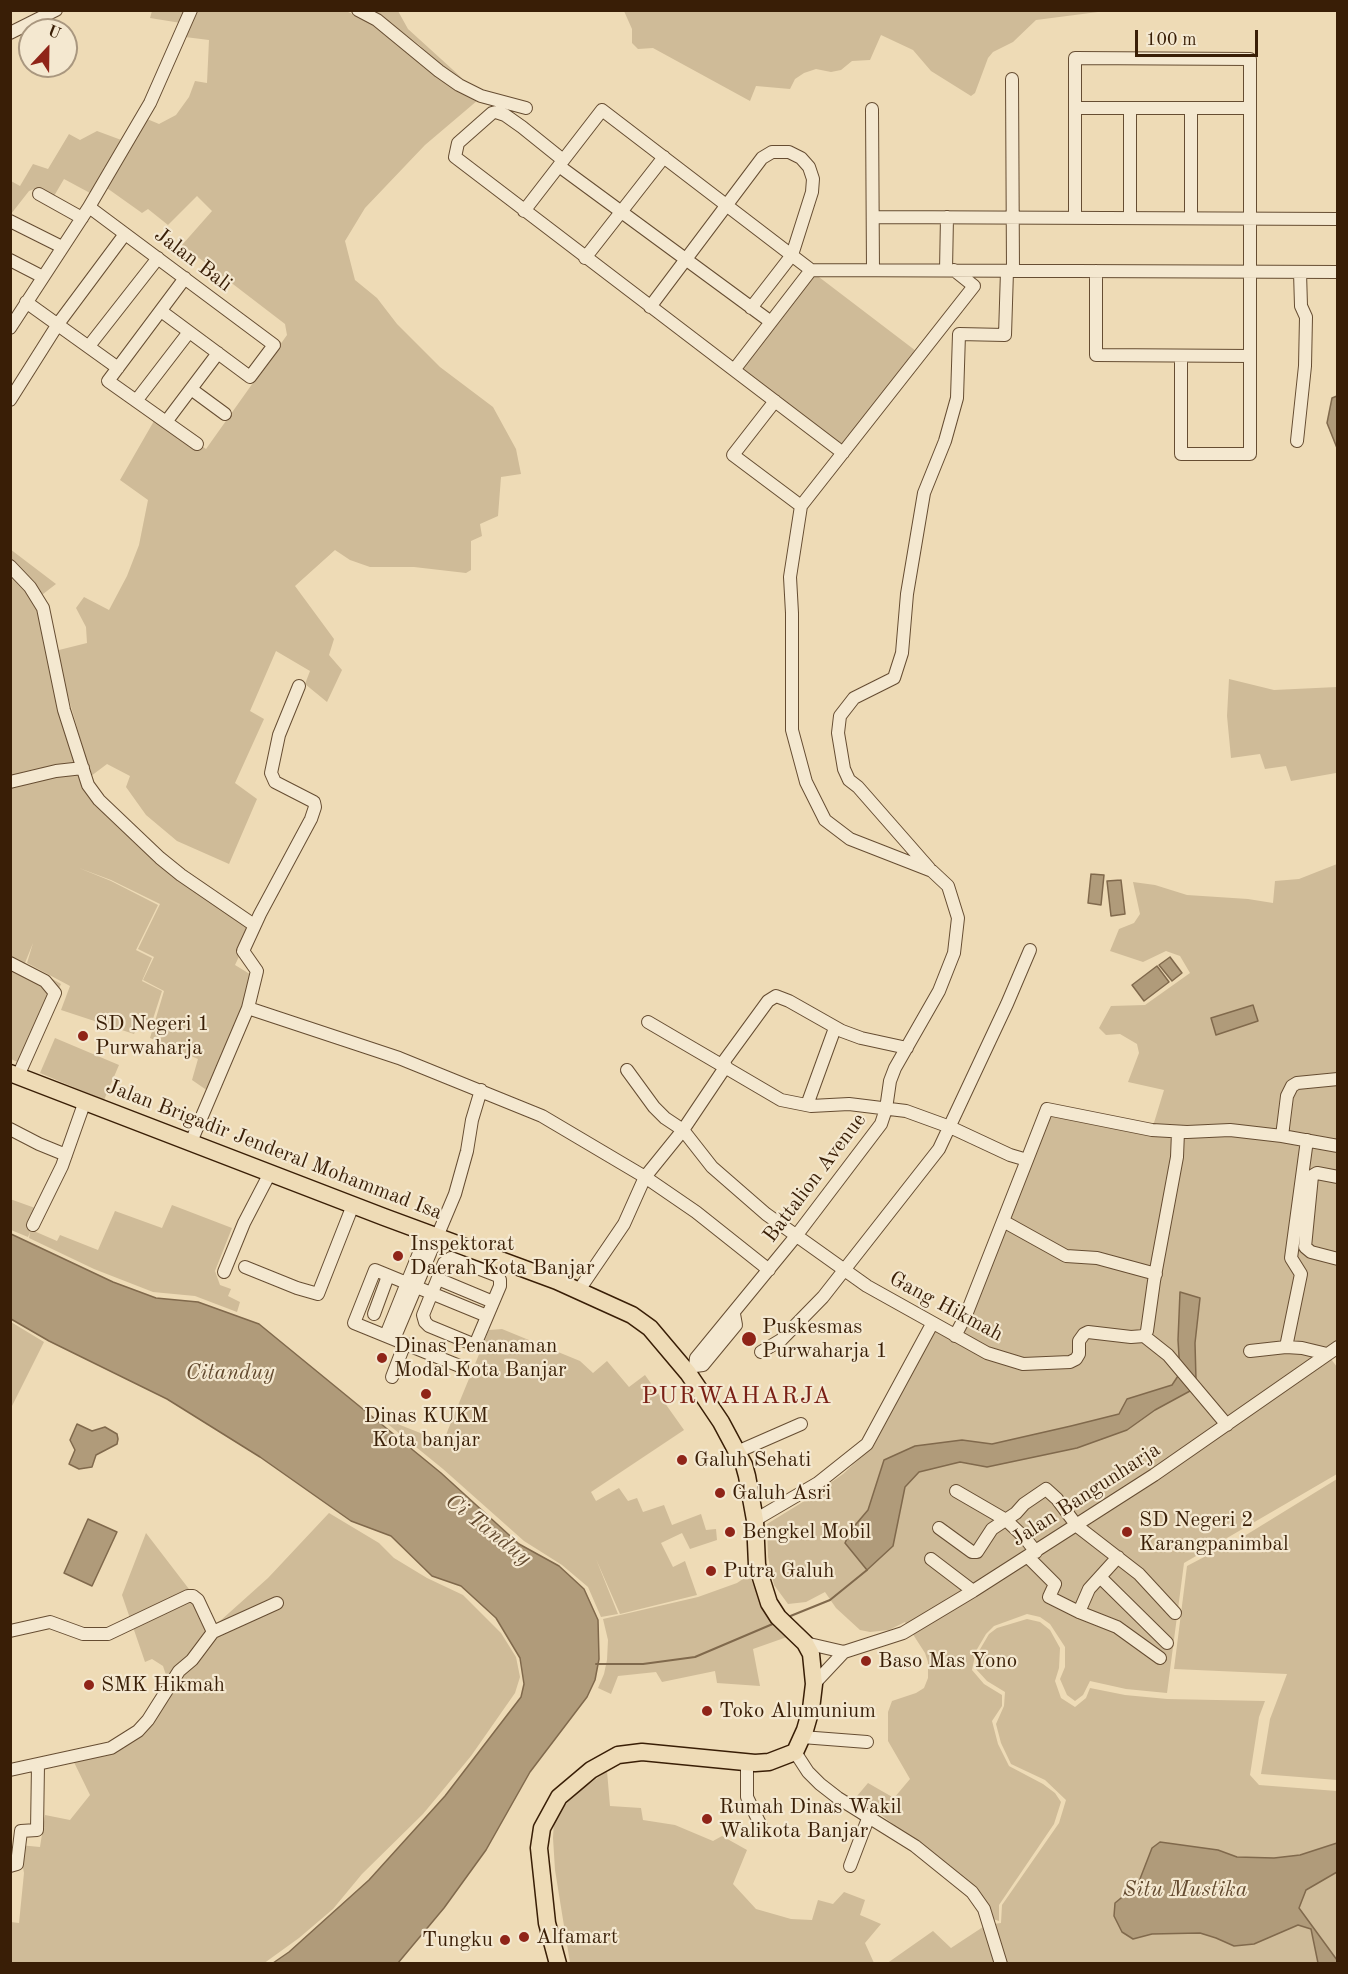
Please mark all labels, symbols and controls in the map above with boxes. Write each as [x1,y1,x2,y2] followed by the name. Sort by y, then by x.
[18,18,78,78] north arrow
[1138,18,1261,56] scale bar
[45,23,63,43] text: U
[1146,31,1197,49] text: 100 m
[149,222,237,298] street label: Jalan Bali
[95,1011,209,1061] place label: SD Negeri 1 Purwaharja
[76,1029,90,1043] marker: SD Negeri 1 Purwaharja
[102,1074,446,1226] street label: Jalan Brigadir Jenderal Mohammad Isa
[758,1108,872,1248] street label: Battalion Avenue
[410,1231,595,1281] place label: Inspektorat Daerah Kota Banjar
[391,1249,405,1263] marker: Inspektorat Daerah Kota Banjar
[885,1266,1007,1348] street label: Gang Hikmah
[762,1314,888,1364] place label: Puskesmas Purwaharja 1
[740,1330,758,1348] marker: Puskesmas Purwaharja 1
[394,1333,567,1383] place label: Dinas Penanaman Modal Kota Banjar
[375,1351,389,1365] marker: Dinas Penanaman Modal Kota Banjar
[185,1360,275,1386] water label: Citanduy
[641,1383,833,1411] district label: PURWAHARJA
[419,1387,433,1401] marker: Dinas KUKM Kota banjar
[364,1403,488,1453] place label: Dinas KUKM Kota banjar
[1007,1437,1165,1553] street label: Jalan Bangunharja
[694,1447,811,1473] place label: Galuh Sehati
[675,1453,689,1467] marker: Galuh Sehati
[732,1480,831,1506] place label: Galuh Asri
[713,1486,727,1500] marker: Galuh Asri
[440,1488,536,1572] water label: Ci Tanduy
[1139,1507,1289,1557] place label: SD Negeri 2 Karangpanimbal
[742,1519,871,1545] place label: Bengkel Mobil
[723,1525,737,1539] marker: Bengkel Mobil
[1120,1525,1134,1539] marker: SD Negeri 2 Karangpanimbal
[723,1558,835,1584] place label: Putra Galuh
[704,1564,718,1578] marker: Putra Galuh
[878,1648,1017,1674] place label: Baso Mas Yono
[859,1654,873,1668] marker: Baso Mas Yono
[101,1672,225,1698] place label: SMK Hikmah
[82,1678,96,1692] marker: SMK Hikmah
[719,1698,876,1724] place label: Toko Alumunium
[700,1704,714,1718] marker: Toko Alumunium
[719,1794,902,1844] place label: Rumah Dinas Wakil Walikota Banjar
[700,1812,714,1826] marker: Rumah Dinas Wakil Walikota Banjar
[1122,1877,1248,1903] water label: Situ Mustika
[536,1924,618,1950] place label: Alfamart
[422,1927,493,1953] place label: Tungku
[517,1930,531,1944] marker: Alfamart
[498,1933,512,1947] marker: Tungku

